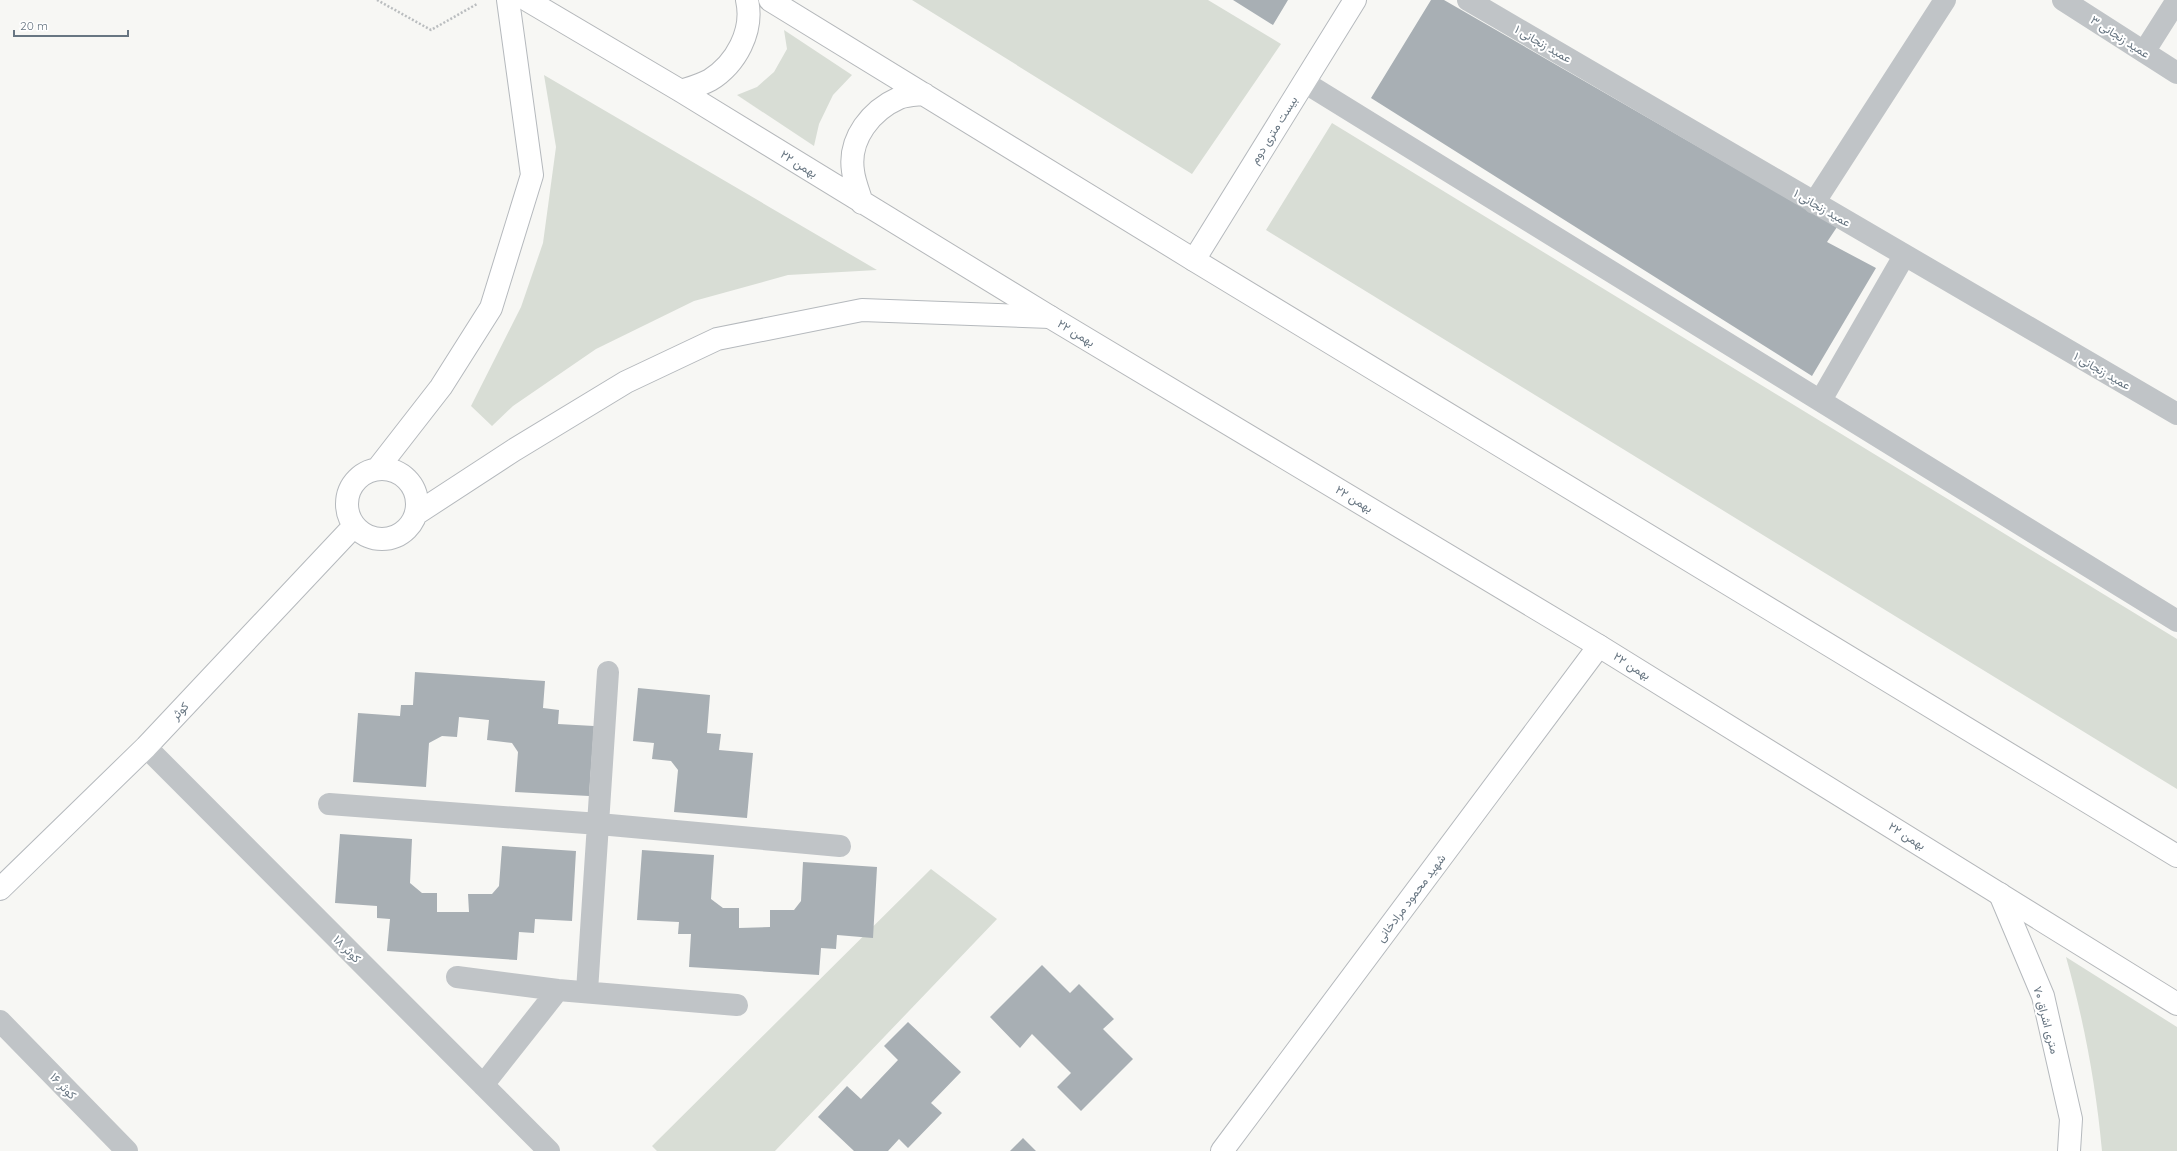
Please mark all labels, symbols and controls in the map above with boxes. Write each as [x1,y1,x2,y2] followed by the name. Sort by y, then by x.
[14,12,128,38] scale bar
[2087,12,2153,62] street label: عمید زنجانی ۳
[20,18,48,33] text: 20 m
[1512,21,1574,67] street label: عمید زنجانی ۱
[1247,93,1301,167] street label: بیست متری دوم
[777,146,821,182] street label: ۲۲ بهمن
[1791,185,1853,231] street label: عمید زنجانی ۱
[1054,316,1098,350] street label: ۲۲ بهمن
[2071,348,2133,394] street label: عمید زنجانی ۱
[1332,482,1376,516] street label: ۲۲ بهمن
[1610,648,1654,684] street label: ۲۲ بهمن
[167,699,192,724] street label: کوثر
[1885,818,1929,854] street label: ۲۲ بهمن
[1373,851,1449,945] street label: شهید محمود مرادخانی
[330,932,364,966] street label: کوثر ۱۸
[2029,984,2063,1056] street label: ۷۰ متری اشراق
[46,1069,80,1103] street label: کوثر ۱۶

